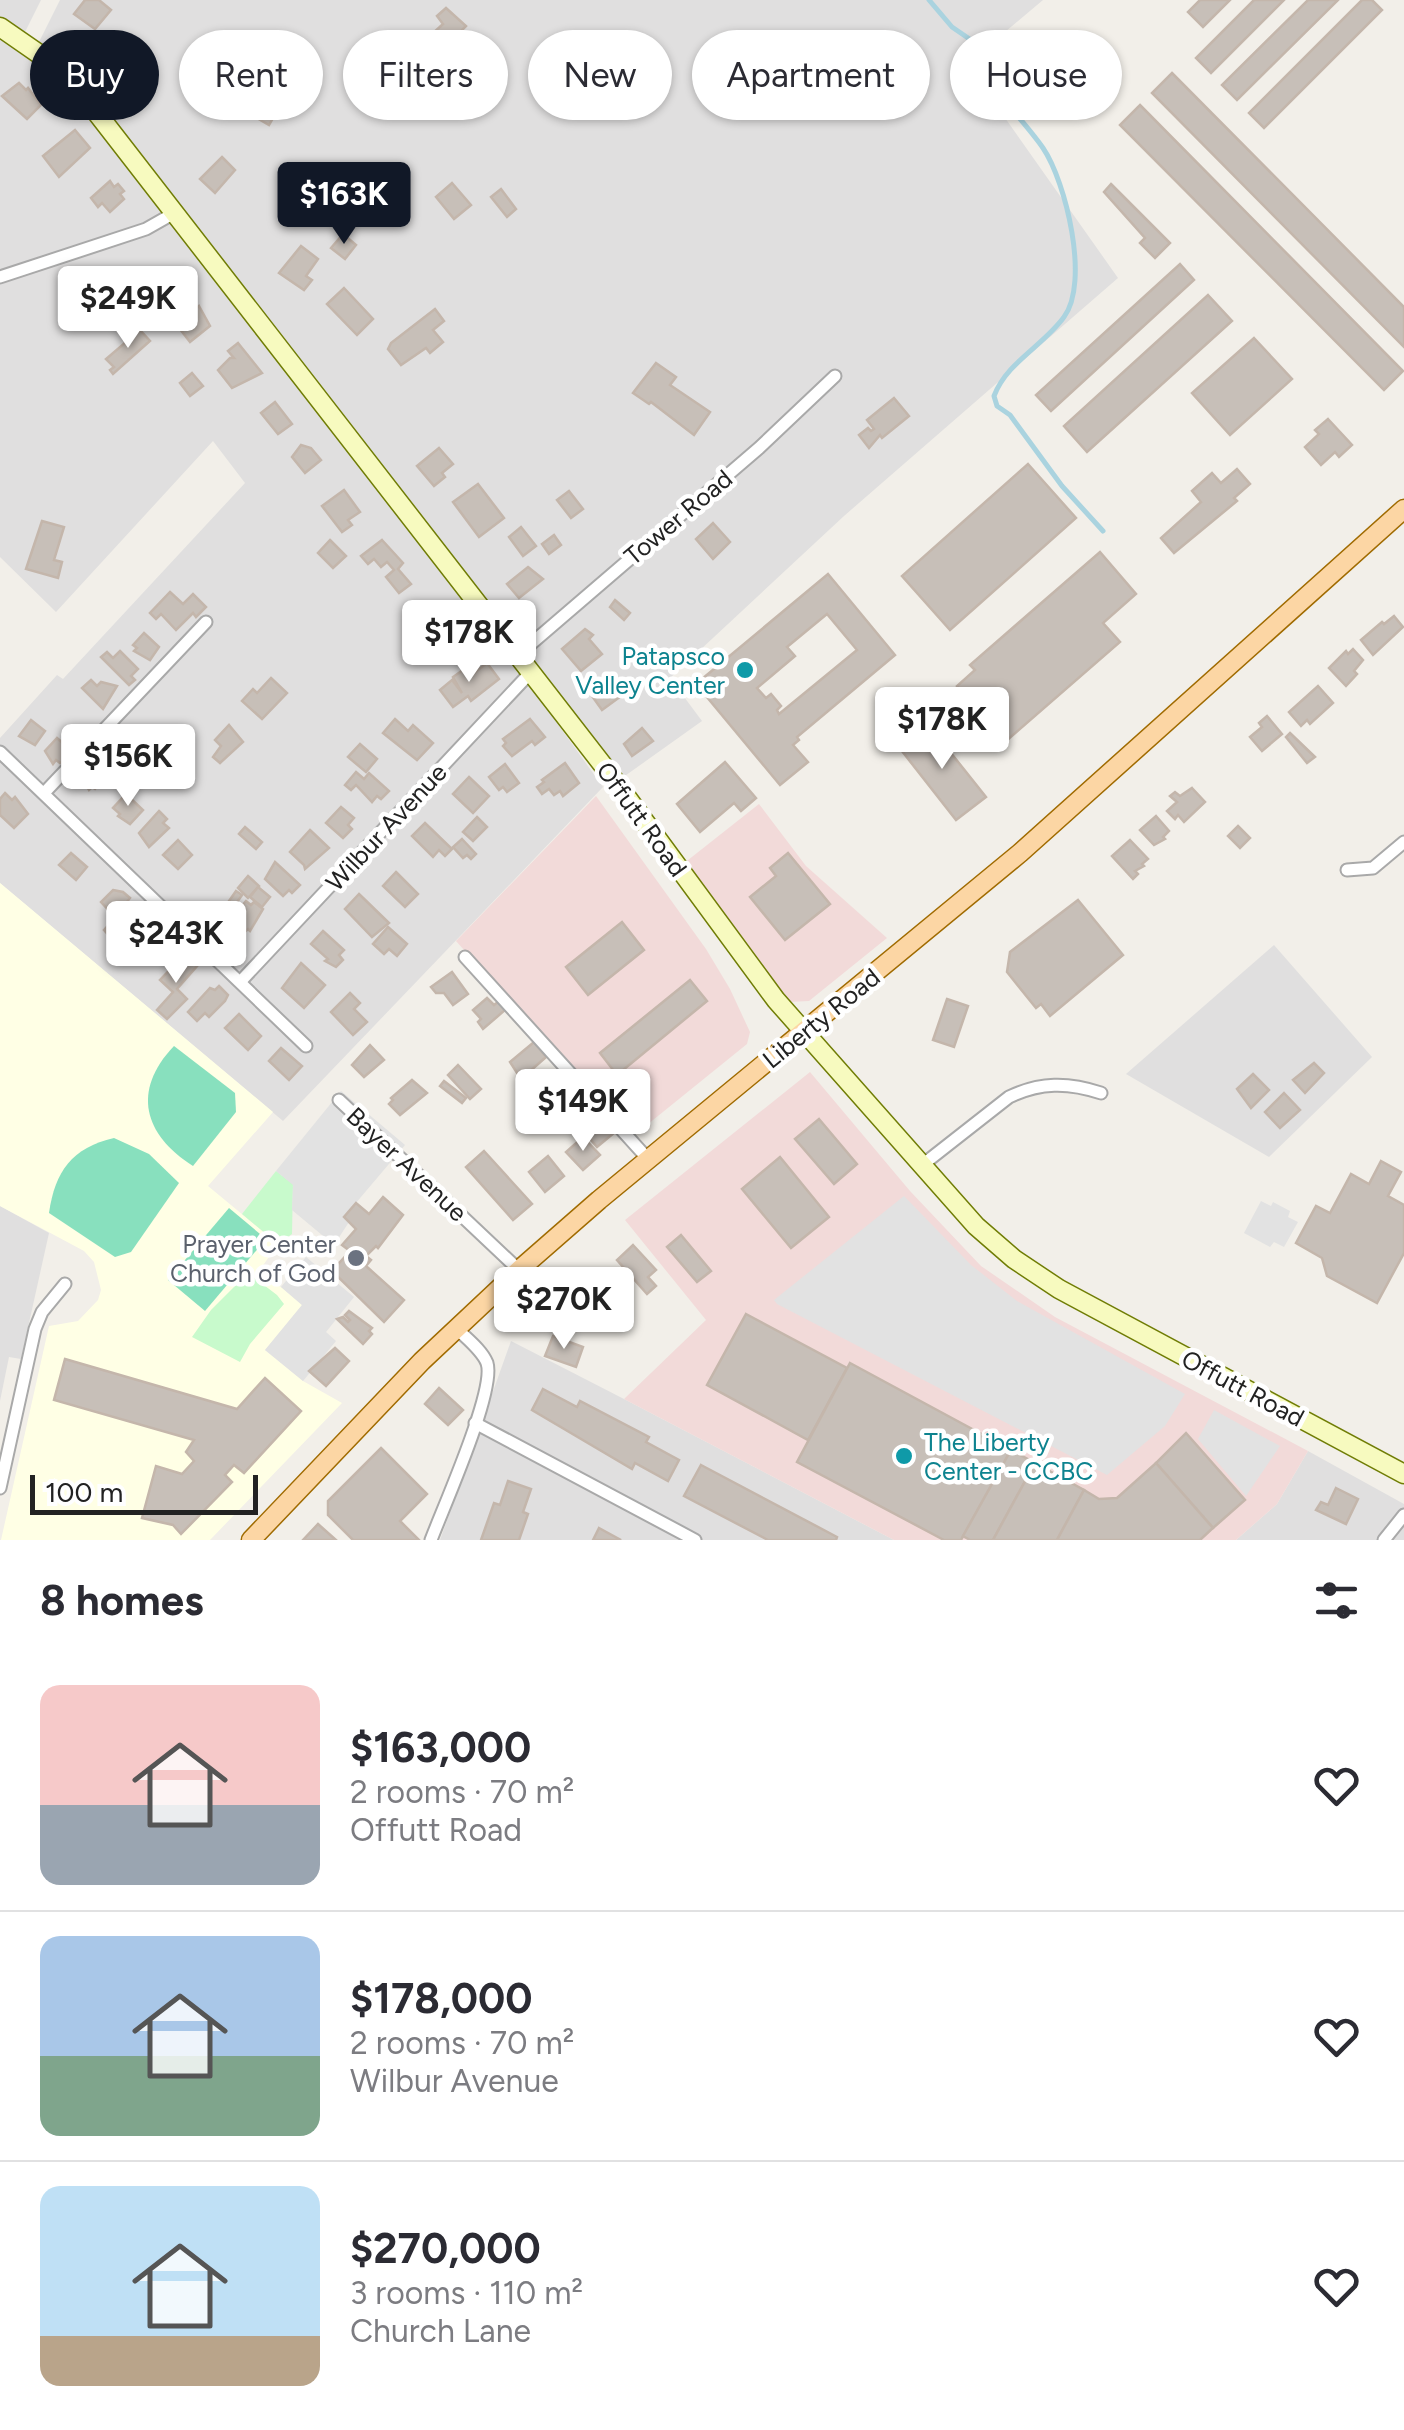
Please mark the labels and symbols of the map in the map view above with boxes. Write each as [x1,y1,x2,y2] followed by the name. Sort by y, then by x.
[274,162,414,247] pin: $163K
[58,266,198,351] pin: $249K
[618,463,738,571] street label: Tower Road
[399,600,539,685] pin: $178K
[575,641,726,700] place label: Patapsco Valley Center
[734,659,756,681] marker: Patapsco Valley Center
[872,687,1012,772] pin: $178K
[58,724,198,809] pin: $156K
[590,756,694,882] street label: Offutt Road
[319,757,453,897] street label: Wilbur Avenue
[106,901,246,986] pin: $243K
[756,962,886,1074] street label: Liberty Road
[513,1069,653,1154] pin: $149K
[341,1101,473,1227] street label: Bayer Avenue
[170,1229,337,1288] place label: Prayer Center Church of God
[345,1247,367,1269] marker: Prayer Center Church of God
[494,1267,634,1352] pin: $270K
[1177,1343,1309,1433] street label: Offutt Road
[924,1427,1093,1486] place label: The Liberty Center - CCBC
[893,1445,915,1467] marker: The Liberty Center - CCBC
[30,1470,258,1514] scale bar

